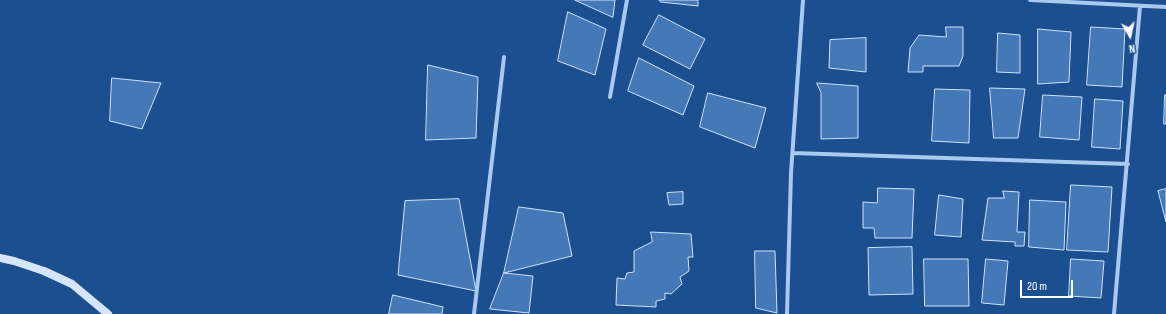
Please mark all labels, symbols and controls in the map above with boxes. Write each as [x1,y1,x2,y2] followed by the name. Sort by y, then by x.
[1110,16,1150,56] north arrow
[1128,41,1136,55] text: N
[1022,272,1075,298] scale bar
[1027,279,1047,294] text: 20 m

